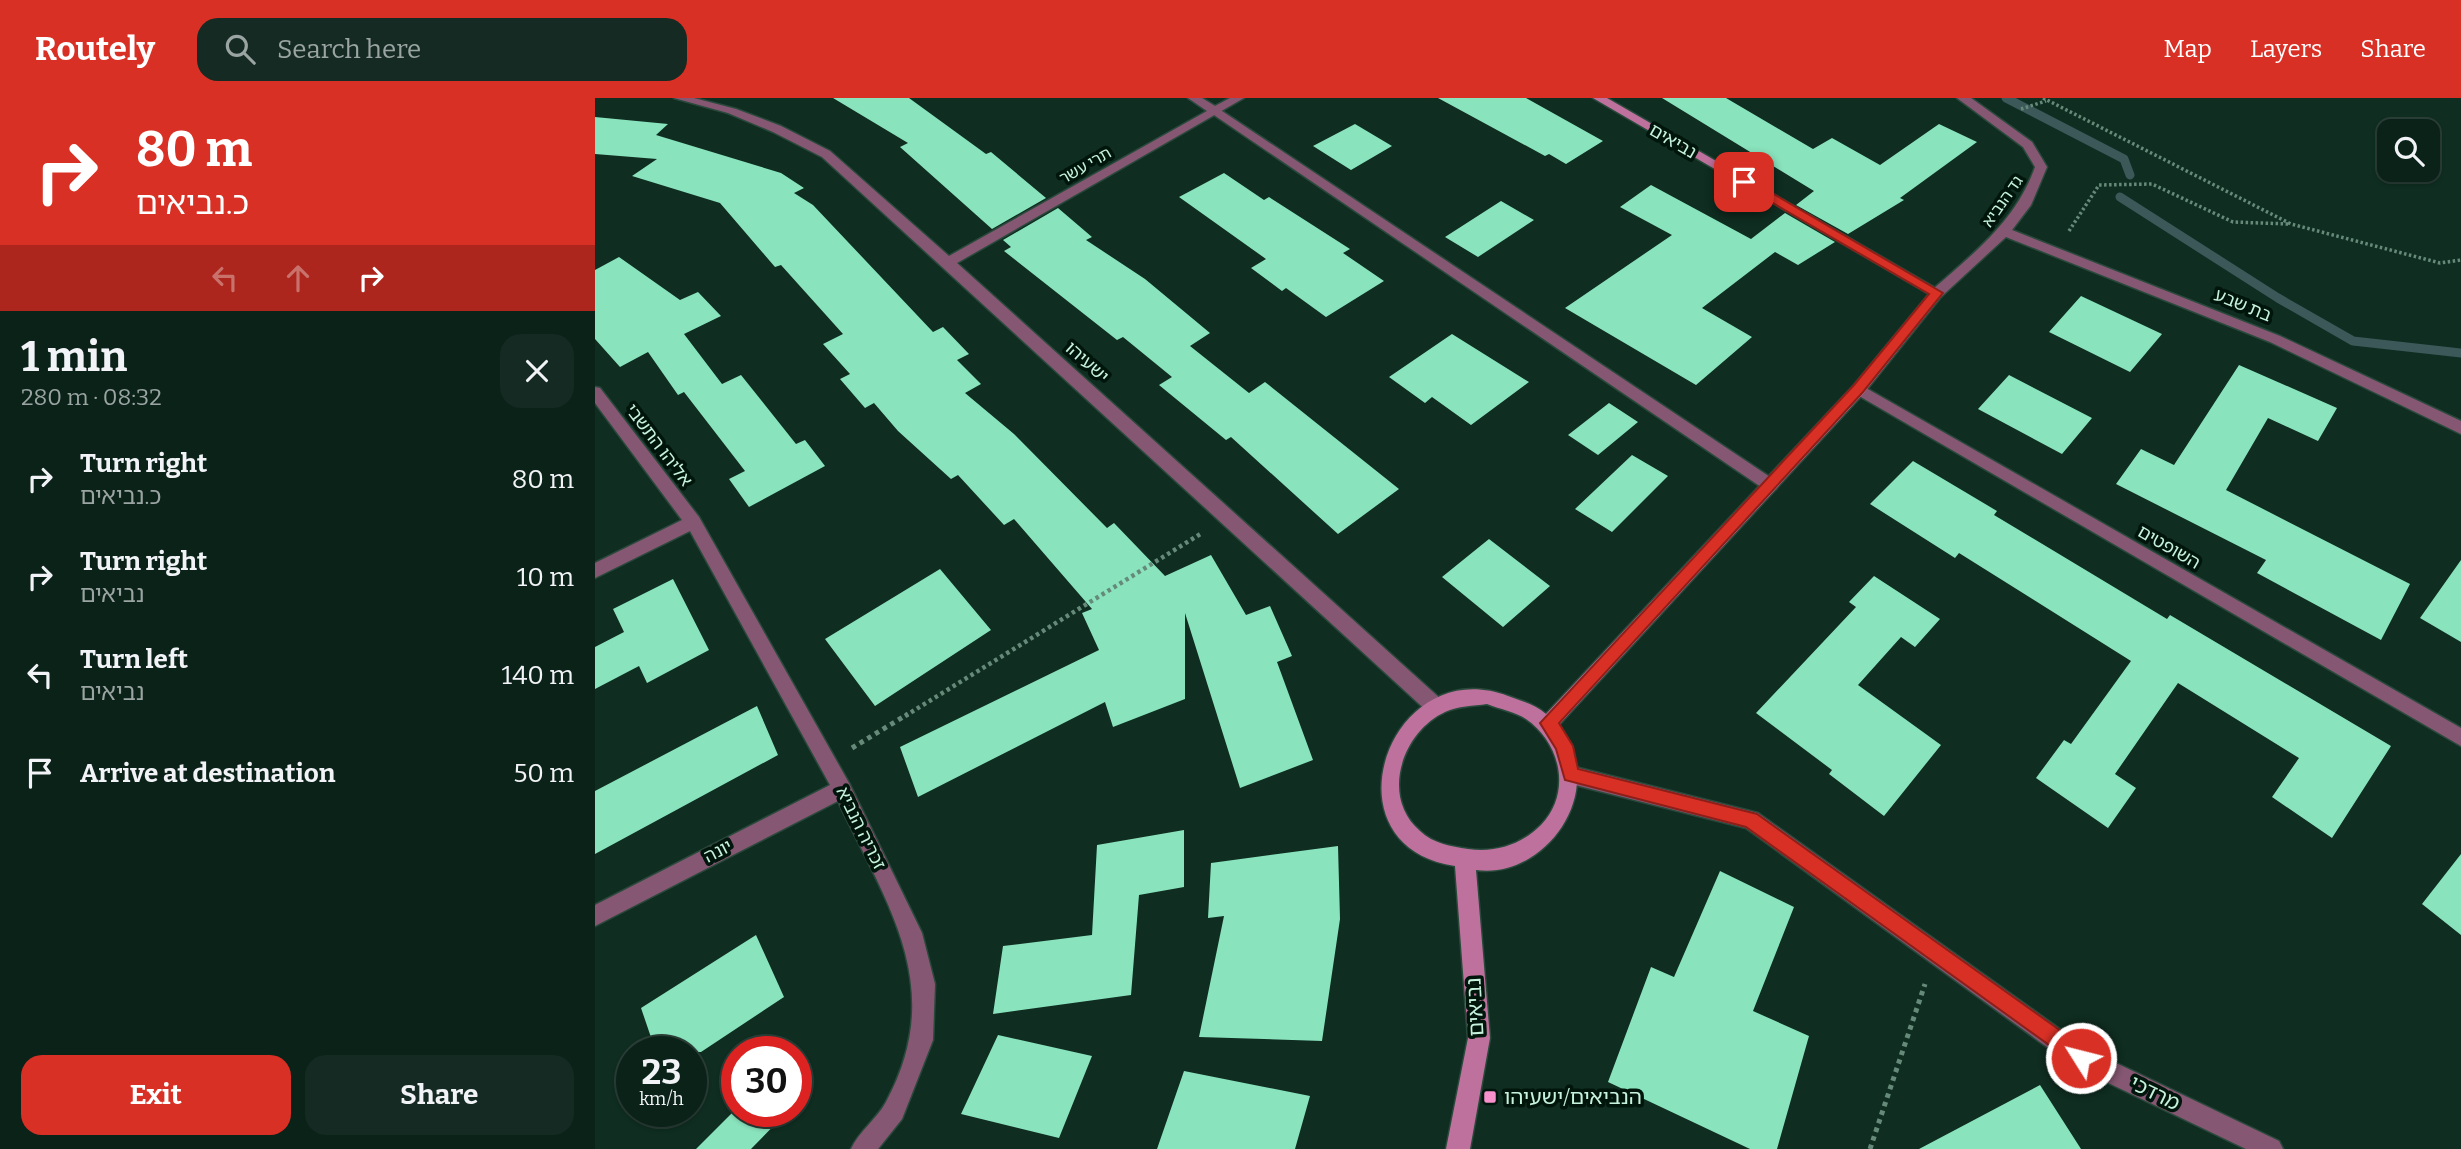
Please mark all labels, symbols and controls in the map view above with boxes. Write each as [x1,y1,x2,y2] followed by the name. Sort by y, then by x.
[197,18,687,81] search box
[35,29,155,69] text: Routely
[221,30,259,68] icon: search
[277,34,421,65] text: Search here
[2164,35,2212,63] text: Map
[2250,35,2322,63] text: Layers
[2360,35,2426,63] text: Share
[1646,119,1700,163] street label: נביאים
[2377,119,2440,182] map controls
[2377,119,2440,182] button: search
[136,120,252,179] text: 80 m
[21,126,112,217] icon: right
[1056,143,1115,188] street label: תרי עשר
[1714,152,1774,212] pin
[1725,163,1763,201] icon: arrive
[1978,172,2027,230] street label: גד הנביא
[136,184,249,222] text: כ.נביאים
[206,259,244,297] icon: left
[279,259,317,297] icon: ahead
[352,259,390,297] icon: right
[2211,284,2275,326] street label: בת שבע
[21,332,127,382] text: 1 min
[500,334,574,408] button: close
[1061,337,1113,387] street label: ישעיהו
[21,383,162,411] text: 280 m · 08:32
[621,399,697,491] street label: אליהו התשבי
[80,448,207,479] text: Turn right
[21,460,59,498] icon: right
[512,464,574,495] text: 80 m
[80,482,161,510] text: כ.נביאים
[2134,520,2204,574] street label: השופטים
[80,546,207,577] text: Turn right
[21,558,59,596] icon: right
[517,562,574,593] text: 10 m
[80,580,145,608] text: נביאים
[80,644,188,675] text: Turn left
[21,656,59,694] icon: left
[502,660,574,691] text: 140 m
[80,678,145,706] text: נביאים
[21,754,59,792] icon: arrive
[80,758,335,789] text: Arrive at destination
[513,758,574,789] text: 50 m
[831,783,891,873] street label: זכריה הנביא
[700,835,736,867] street label: יונה
[1460,977,1490,1037] street label: נביאים
[2044,1021,2118,1095] position arrow
[721,1036,812,1127] speed limit sign: 30
[642,1051,681,1093] text: 23
[21,1055,291,1135] button: Exit
[305,1055,574,1135] button: Share
[2126,1070,2184,1116] street label: מרדכי
[1504,1084,1642,1110] place label: הנביאים/ישעיהו
[639,1088,684,1110] text: km/h
[1482,1089,1498,1105] marker: הנביאים/ישעיהו

